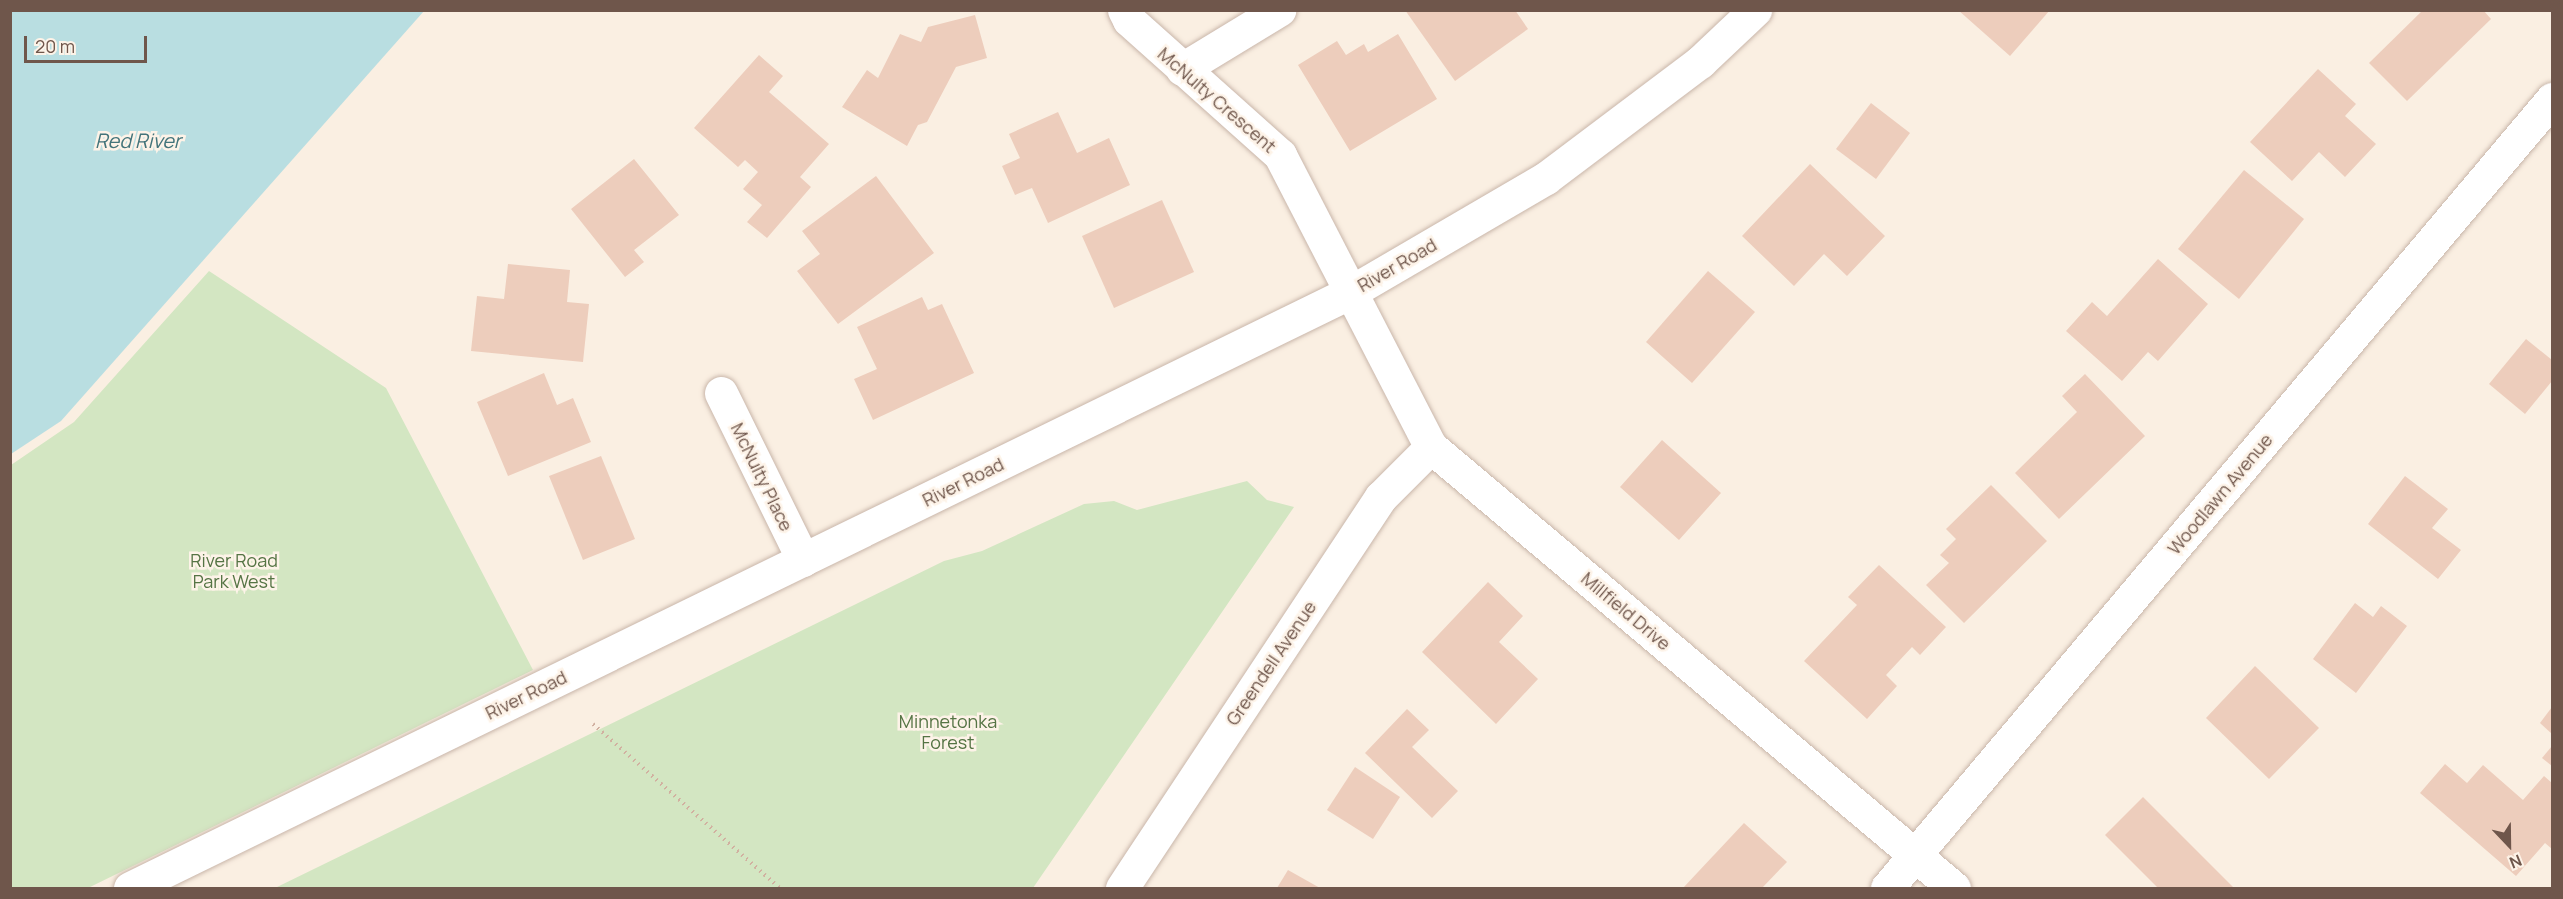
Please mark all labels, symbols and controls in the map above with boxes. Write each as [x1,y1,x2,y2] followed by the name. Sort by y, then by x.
[27,24,150,62] scale bar
[35,34,75,58] text: 20 m
[1154,43,1280,157] street label: McNulty Crescent
[95,128,181,152] water label: Red River
[1354,234,1440,296] street label: River Road
[727,419,797,535] street label: McNulty Place
[2163,429,2277,559] street label: Woodlawn Avenue
[919,453,1007,511] street label: River Road
[190,550,278,592] park label: River Road Park West
[1577,567,1675,655] street label: Millfield Drive
[1221,597,1321,729] street label: Greendell Avenue
[482,666,570,724] street label: River Road
[899,711,997,754] park label: Minnetonka Forest
[2479,815,2539,875] north arrow
[2506,849,2525,874] text: N

